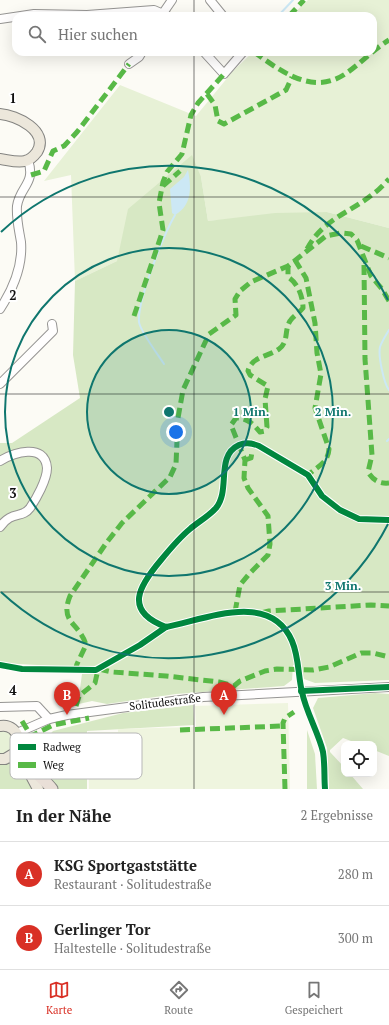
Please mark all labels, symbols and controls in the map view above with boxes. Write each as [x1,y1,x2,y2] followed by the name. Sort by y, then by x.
[12,12,377,56] search box
[26,23,48,45] icon: search
[58,24,138,44] text: Hier suchen
[9,89,17,107] text: 1
[9,286,17,304] text: 2
[233,404,269,419] text: 1 Min.
[315,404,351,419] text: 2 Min.
[162,405,176,419] centre of rings
[166,422,186,442] your location
[9,484,17,502] text: 3
[325,578,361,593] text: 3 Min.
[9,681,17,699] text: 4
[54,682,80,715] pin: B
[211,682,237,715] pin: A
[129,691,202,713] street label: Solitudestraße
[10,733,142,779] legend
[43,740,81,754] text: Radweg
[341,741,377,777] map controls
[341,741,377,777] button: locate
[43,758,64,772] text: Weg
[16,804,111,827] text: In der Nähe
[300,806,373,824] text: 2 Ergebnisse
[54,855,197,875] text: KSG Sportgaststätte
[24,865,34,883] text: A
[338,865,373,883] text: 280 m
[54,875,211,893] text: Restaurant · Solitudestraße
[54,919,150,939] text: Gerlinger Tor
[25,929,33,947] text: B
[338,929,373,947] text: 300 m
[54,939,211,957] text: Haltestelle · Solitudestraße
[46,979,72,1017] tab: Karte
[164,979,193,1017] tab: Route
[285,979,343,1017] tab: Gespeichert

